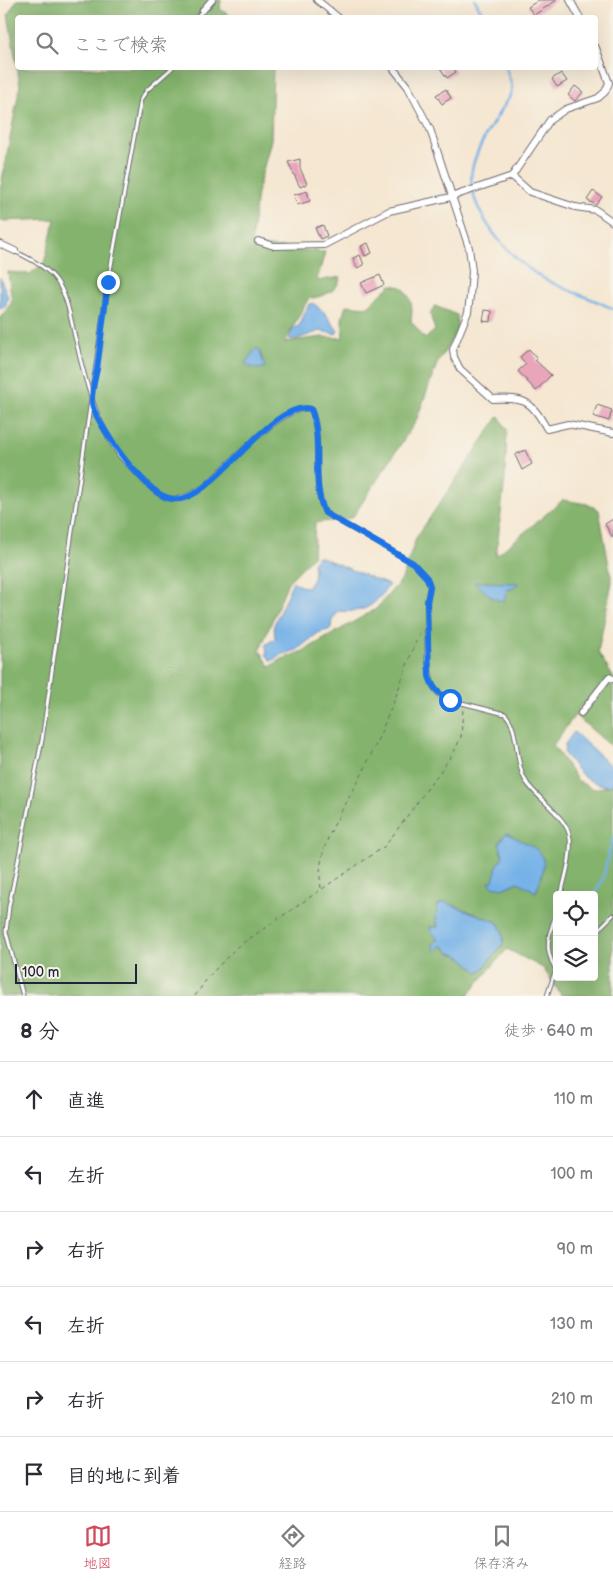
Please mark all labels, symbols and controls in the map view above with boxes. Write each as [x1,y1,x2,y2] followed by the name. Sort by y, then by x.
[15,15,598,70] search box
[33,29,61,57] icon: search
[73,34,168,57] text: ここで検索
[97,271,120,294] route end
[439,689,462,712] route start
[553,891,598,981] map controls
[553,891,598,936] button: locate
[553,936,598,981] button: layers
[15,961,138,984] scale bar
[22,964,59,981] text: 100 m
[20,1019,59,1044] text: 8 分
[504,1022,593,1041] text: 徒歩 · 640 m
[20,1085,48,1113] icon: ahead
[67,1090,105,1113] text: 直進
[554,1090,593,1109] text: 110 m
[20,1160,48,1188] icon: left
[67,1165,105,1188] text: 左折
[550,1165,593,1184] text: 100 m
[20,1235,48,1263] icon: right
[67,1240,105,1263] text: 右折
[557,1240,593,1259] text: 90 m
[20,1310,48,1338] icon: left
[67,1315,105,1338] text: 左折
[550,1315,593,1334] text: 130 m
[20,1385,48,1413] icon: right
[67,1390,105,1413] text: 右折
[551,1390,593,1409] text: 210 m
[20,1460,48,1488] icon: arrive
[67,1465,181,1488] text: 目的地に到着
[84,1522,112,1572] tab: 地図
[279,1522,307,1572] tab: 経路
[474,1522,530,1572] tab: 保存済み

